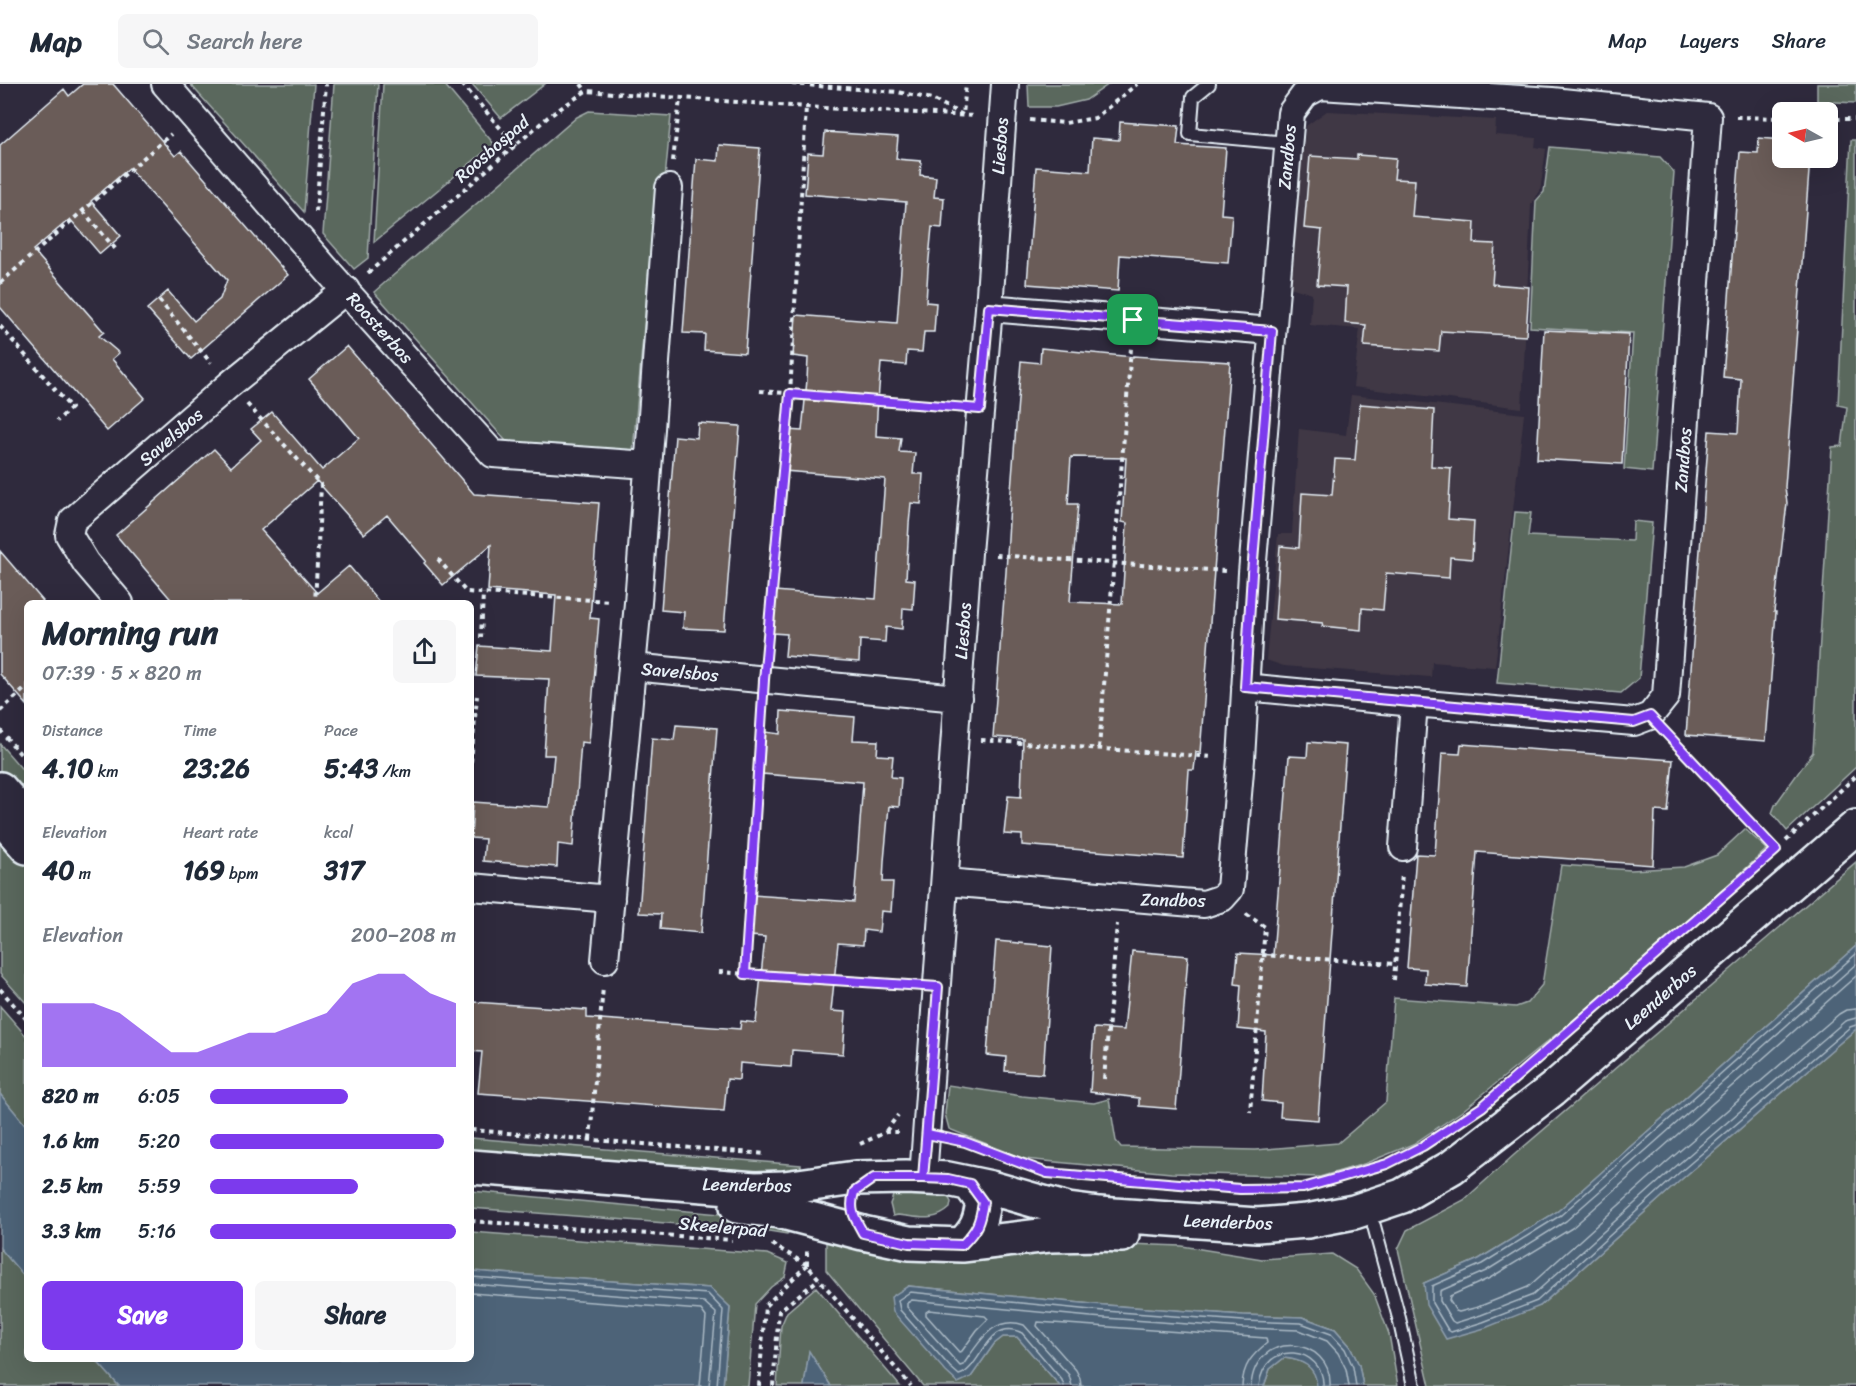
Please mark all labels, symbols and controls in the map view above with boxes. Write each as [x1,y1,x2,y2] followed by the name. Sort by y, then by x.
[118,14,538,68] search box
[30,17,82,66] text: Map
[187,22,303,61] text: Search here
[1608,22,1647,60] text: Map
[1680,22,1739,60] text: Layers
[1772,22,1826,60] text: Share
[139,25,172,58] icon: search
[1772,102,1838,168] north arrow
[1772,102,1838,168] map controls
[447,106,538,191] street label: Roosbospad
[982,116,1018,175] street label: Liesbos
[1268,122,1306,191] street label: Zandbos
[338,284,422,372] street label: Roosterbos
[1107,294,1158,345] pin
[1116,303,1149,336] icon: arrive
[131,399,211,475] street label: Savelsbos
[1665,426,1701,494] street label: Zandbos
[945,601,981,660] street label: Liesbos
[42,604,218,662] text: Morning run
[393,620,456,683] button: share
[640,653,721,691] street label: Savelsbos
[42,656,202,691] text: 07:39 · 5 × 820 m
[42,716,103,745] text: Distance
[183,716,217,745] text: Time
[324,716,358,745] text: Pace
[42,745,94,791] text: 4.10
[183,745,250,791] text: 23:26
[324,745,378,791] text: 5:43
[94,757,119,786] text: km
[378,757,411,786] text: /km
[42,818,107,847] text: Elevation
[183,818,258,847] text: Heart rate
[324,818,353,847] text: kcal
[42,847,75,893] text: 40
[183,847,225,893] text: 169
[324,847,364,893] text: 317
[75,859,91,888] text: m
[225,859,259,888] text: bpm
[1140,883,1207,917] street label: Zandbos
[42,918,123,953] text: Elevation
[351,918,456,953] text: 200–208 m
[1616,955,1705,1038] street label: Leenderbos
[42,1079,99,1114] text: 820 m
[138,1079,180,1114] text: 6:05
[42,1124,99,1159] text: 1.6 km
[138,1124,180,1159] text: 5:20
[702,1168,793,1202] street label: Leenderbos
[42,1169,103,1204] text: 2.5 km
[138,1169,181,1204] text: 5:59
[1183,1204,1274,1240] street label: Leenderbos
[677,1207,770,1247] street label: Skeelerpad
[42,1214,101,1249] text: 3.3 km
[138,1214,176,1249] text: 5:16
[42,1281,243,1350] button: Save
[255,1281,456,1350] button: Share

